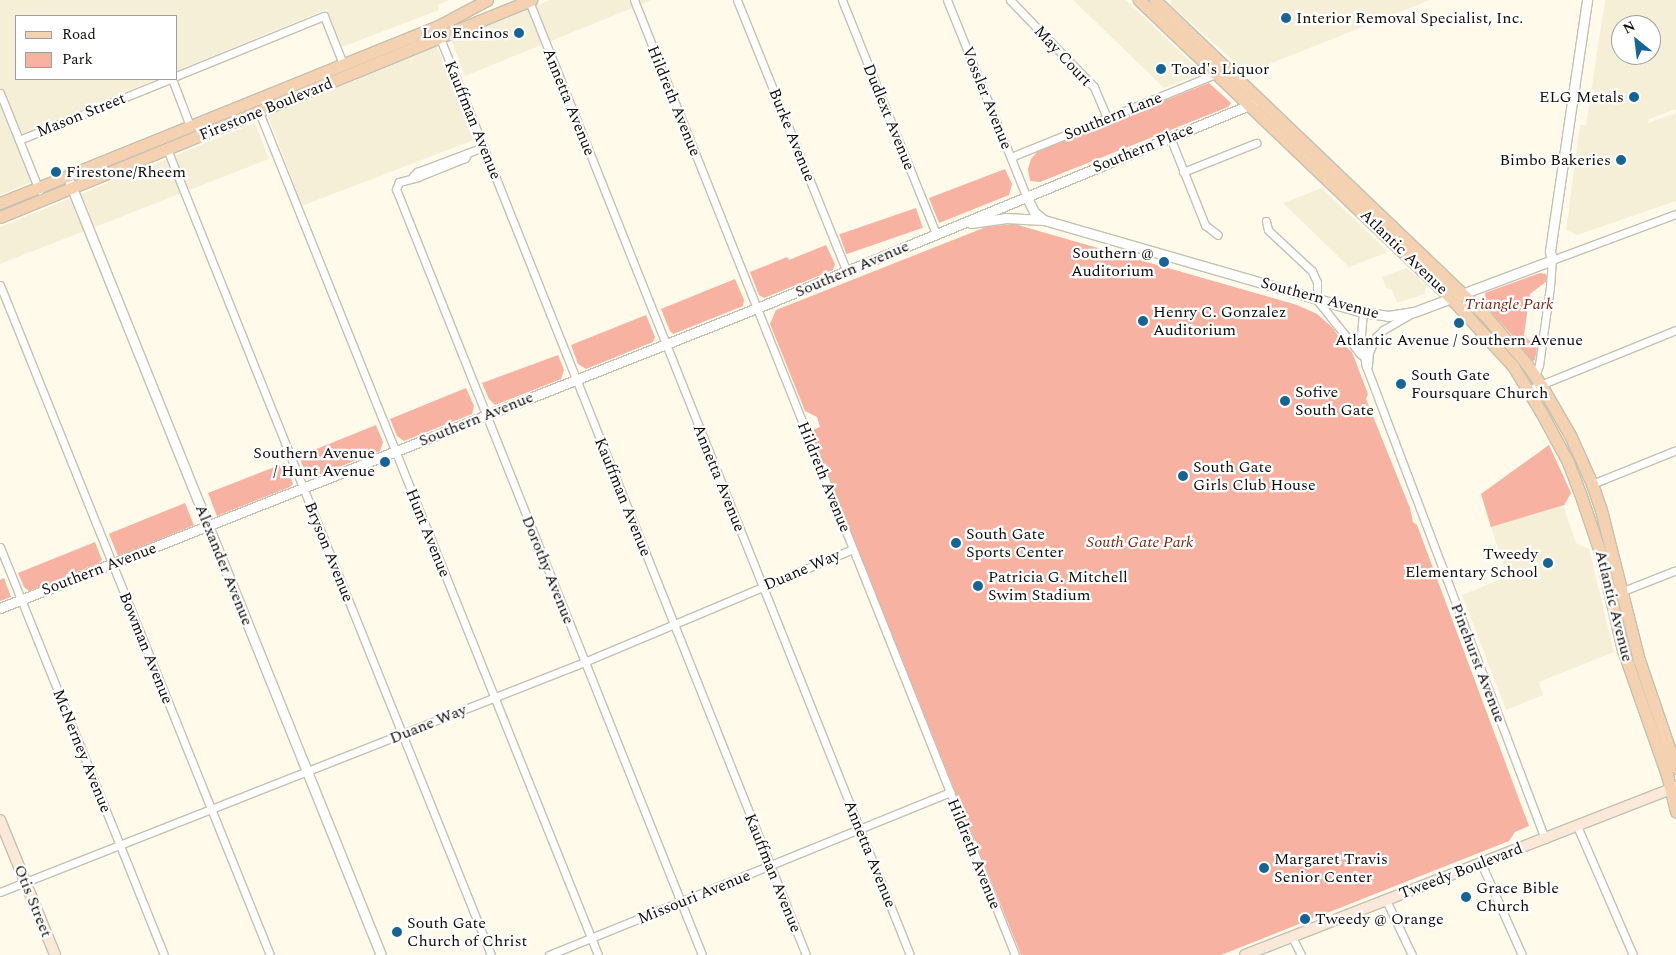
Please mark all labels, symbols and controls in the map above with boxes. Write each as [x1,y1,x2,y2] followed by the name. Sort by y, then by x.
[1296,8,1523,28] place label: Interior Removal Specialist, Inc.
[1280,12,1292,24] marker: Interior Removal Specialist, Inc.
[15,15,178,80] legend
[1611,15,1661,65] north arrow
[1619,15,1639,39] text: N
[1030,22,1096,90] street label: May Court
[62,23,96,46] text: Road
[422,23,509,43] place label: Los Encinos
[513,27,525,39] marker: Los Encinos
[643,43,705,159] street label: Hildreth Avenue
[958,44,1016,152] street label: Vossler Avenue
[539,45,599,159] street label: Annetta Avenue
[62,48,93,71] text: Park
[440,58,506,182] street label: Kauffman Avenue
[1171,59,1269,79] place label: Toad's Liquor
[859,61,919,173] street label: Dudlext Avenue
[1155,63,1167,75] marker: Toad's Liquor
[196,73,336,145] street label: Firestone Boulevard
[765,85,819,185] street label: Burke Avenue
[1539,87,1624,107] place label: ELG Metals
[34,88,128,142] street label: Mason Street
[1061,88,1165,144] street label: Southern Lane
[1628,91,1640,103] marker: ELG Metals
[1090,119,1196,177] street label: Southern Place
[1500,150,1611,170] place label: Bimbo Bakeries
[1615,154,1627,166] marker: Bimbo Bakeries
[66,162,186,182] place label: Firestone/Rheem
[50,166,62,178] marker: Firestone/Rheem
[1356,205,1452,299] street label: Atlantic Avenue
[792,236,912,302] street label: Southern Avenue
[1071,243,1154,281] place label: Southern @ Auditorium
[1158,256,1170,268] marker: Southern @ Auditorium
[1259,273,1381,323] street label: Southern Avenue
[1464,294,1554,314] park label: Triangle Park
[1153,302,1286,340] place label: Henry C. Gonzalez Auditorium
[1137,315,1149,327] marker: Henry C. Gonzalez Auditorium
[1453,317,1465,329] marker: Atlantic Avenue / Southern Avenue
[1335,330,1583,350] place label: Atlantic Avenue / Southern Avenue
[1411,365,1548,403] place label: South Gate Foursquare Church
[1395,378,1407,390] marker: South Gate Foursquare Church
[1295,382,1374,420] place label: Sofive South Gate
[416,387,536,451] street label: Southern Avenue
[1279,395,1291,407] marker: Sofive South Gate
[793,419,855,535] street label: Hildreth Avenue
[689,421,749,535] street label: Annetta Avenue
[590,435,656,559] street label: Kauffman Avenue
[253,443,375,481] place label: Southern Avenue / Hunt Avenue
[379,456,391,468] marker: Southern Avenue / Hunt Avenue
[1193,457,1316,495] place label: South Gate Girls Club House
[1177,470,1189,482] marker: South Gate Girls Club House
[402,486,454,580] street label: Hunt Avenue
[300,499,358,605] street label: Bryson Avenue
[191,502,257,628] street label: Alexander Avenue
[517,513,579,627] street label: Dorothy Avenue
[966,524,1064,562] place label: South Gate Sports Center
[1086,532,1194,552] park label: South Gate Park
[950,537,962,549] marker: South Gate Sports Center
[39,538,159,600] street label: Southern Avenue
[1405,544,1538,582] place label: Tweedy Elementary School
[761,545,843,595] street label: Duane Way
[1591,548,1637,664] street label: Atlantic Avenue
[1542,557,1554,569] marker: Tweedy Elementary School
[988,567,1128,605] place label: Patricia G. Mitchell Swim Stadium
[972,580,984,592] marker: Patricia G. Mitchell Swim Stadium
[115,589,177,707] street label: Bowman Avenue
[1446,601,1510,725] street label: Pinehurst Avenue
[48,686,116,816] street label: McNerney Avenue
[387,700,469,748] street label: Duane Way
[943,796,1005,912] street label: Hildreth Avenue
[840,797,900,911] street label: Annetta Avenue
[740,811,806,935] street label: Kauffman Avenue
[1397,839,1525,903] street label: Tweedy Boulevard
[1274,849,1388,887] place label: Margaret Travis Senior Center
[10,862,56,940] street label: Otis Street
[1258,862,1270,874] marker: Margaret Travis Senior Center
[635,866,753,928] street label: Missouri Avenue
[1476,878,1559,916] place label: Grace Bible Church
[1460,891,1472,903] marker: Grace Bible Church
[1315,909,1444,929] place label: Tweedy @ Orange
[407,913,527,951] place label: South Gate Church of Christ
[1299,913,1311,925] marker: Tweedy @ Orange
[391,926,403,938] marker: South Gate Church of Christ

